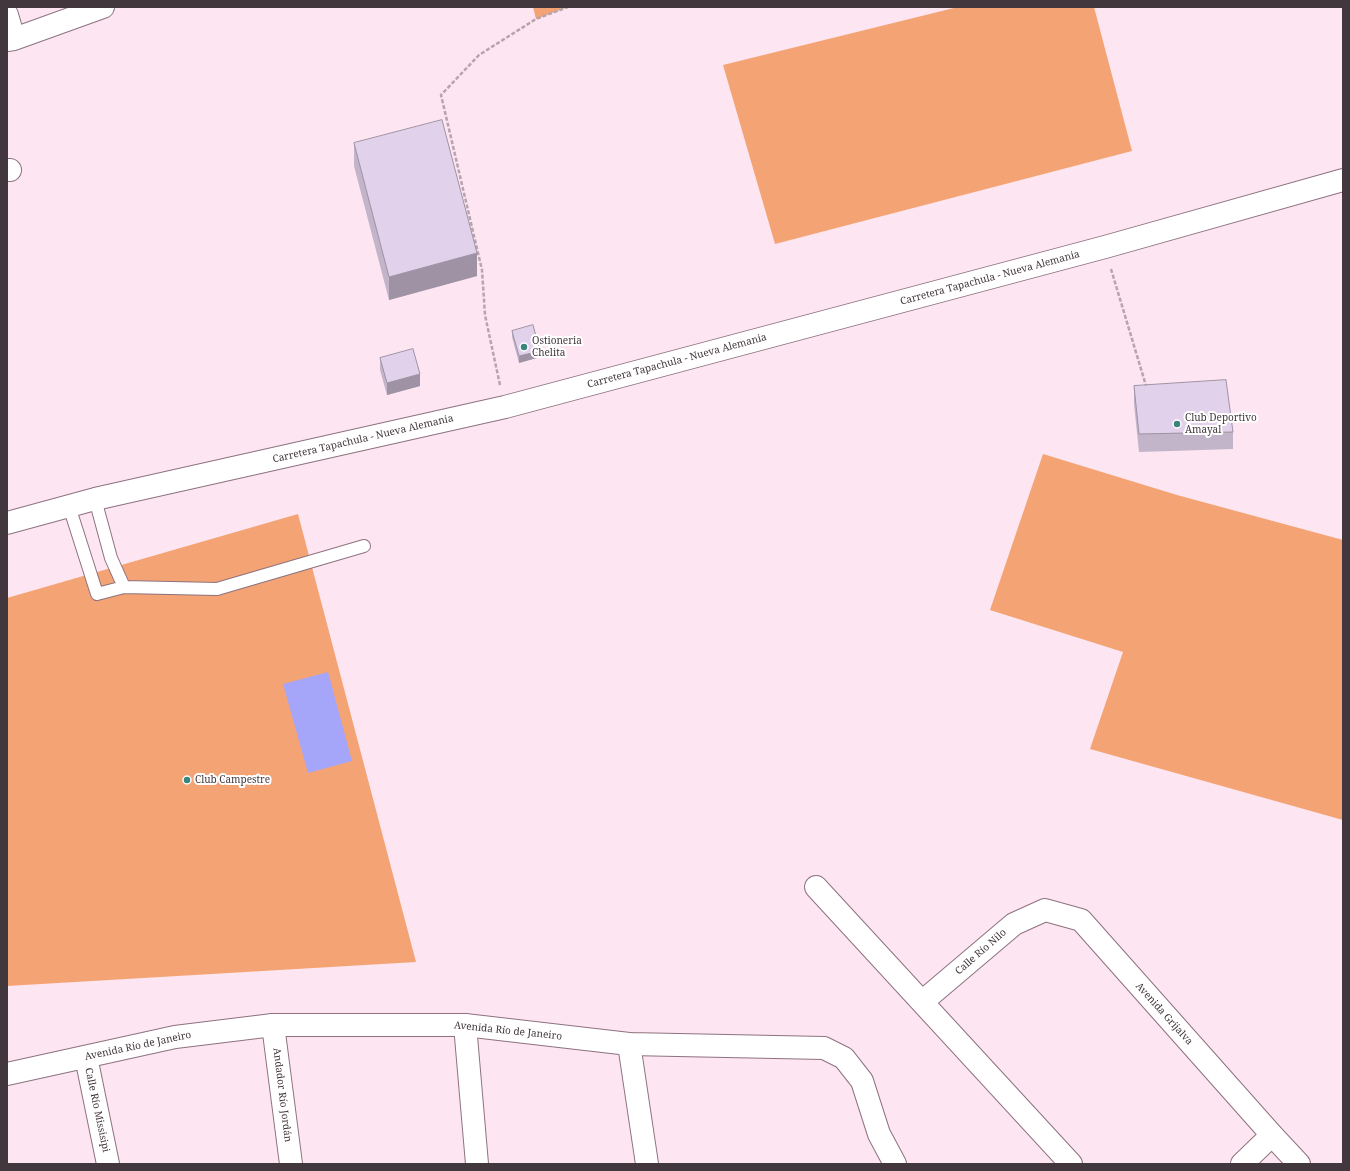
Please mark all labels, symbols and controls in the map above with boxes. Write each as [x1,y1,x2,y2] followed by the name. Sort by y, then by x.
[899,248,1081,308] street label: Carretera Tapachula - Nueva Alemania
[586,331,768,391] street label: Carretera Tapachula - Nueva Alemania
[532,335,582,358] place label: Ostioneria Chelita
[519,342,529,352] marker: Ostioneria Chelita
[271,412,455,466] street label: Carretera Tapachula - Nueva Alemania
[1185,412,1257,436] place label: Club Deportivo Amayal
[1172,419,1182,429] marker: Club Deportivo Amayal
[195,774,270,786] place label: Club Campestre
[182,775,192,785] marker: Club Campestre
[953,927,1009,977] street label: Calle Río Nilo
[1133,980,1195,1048] street label: Avenida Grijalva
[453,1019,563,1043] street label: Avenida Río de Janeiro
[84,1029,192,1063] street label: Avenida Río de Janeiro
[270,1047,294,1143] street label: Andador Río Jordán
[82,1067,112,1153] street label: Calle Río Missisipi

